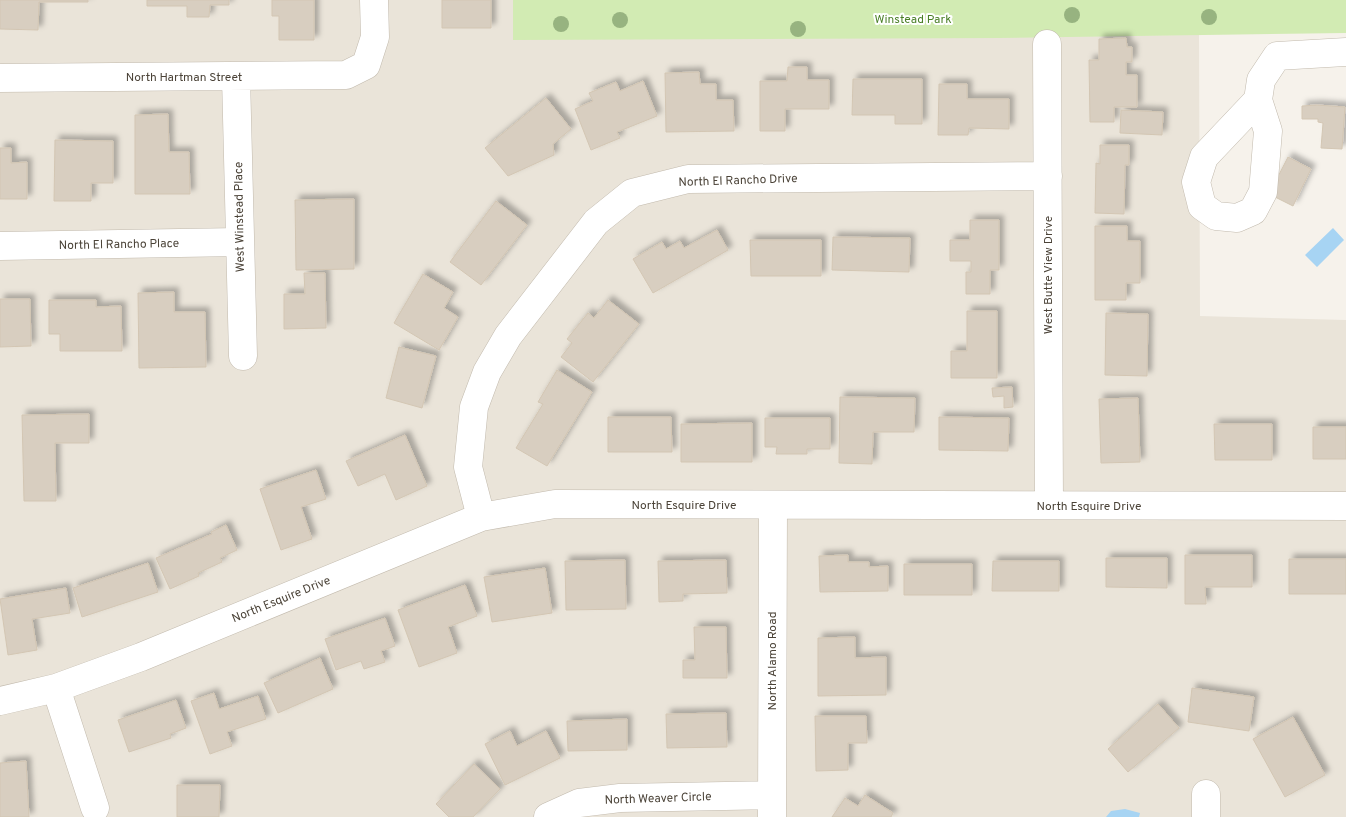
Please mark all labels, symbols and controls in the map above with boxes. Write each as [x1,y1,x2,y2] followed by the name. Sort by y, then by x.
[874,12,952,28] park label: Winstead Park
[126,70,242,86] street label: North Hartman Street
[231,161,249,273] street label: West Winstead Place
[678,171,798,191] street label: North El Rancho Drive
[1041,216,1057,334] street label: West Butte View Drive
[59,236,179,254] street label: North El Rancho Place
[632,498,737,514] street label: North Esquire Drive
[1037,499,1142,515] street label: North Esquire Drive
[230,573,333,627] street label: North Esquire Drive
[765,612,781,710] street label: North Alamo Road
[604,789,712,809] street label: North Weaver Circle

